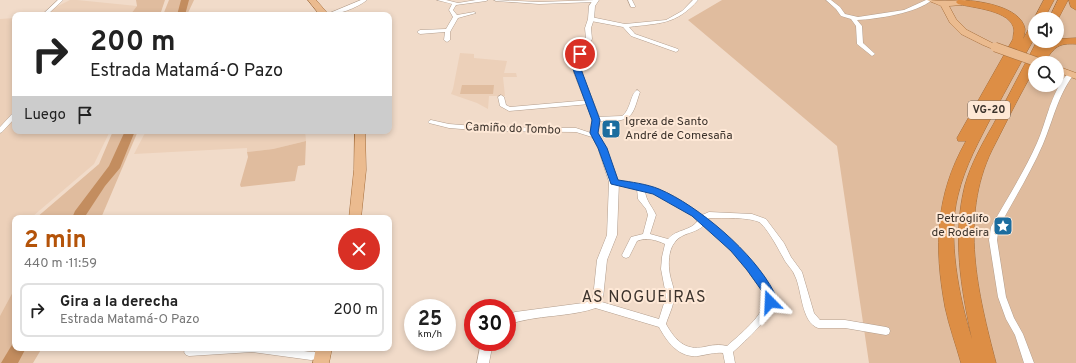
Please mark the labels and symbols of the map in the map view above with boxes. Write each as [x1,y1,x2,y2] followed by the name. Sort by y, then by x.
[563,37,597,71] pin
[968,101,1010,119] road number: VG-20
[625,114,733,144] place label: Igrexa de Santo André de Comesaña
[600,118,622,140] church icon: Igrexa de Santo André de Comesaña
[465,119,561,139] street label: Camiño do Tombo
[931,211,989,241] place label: Petróglifo de Rodeira
[992,215,1014,237] place icon: Petróglifo de Rodeira
[749,281,791,323] position arrow
[581,288,707,308] district label: AS NOGUEIRAS
[464,299,516,351] speed limit sign: 30

